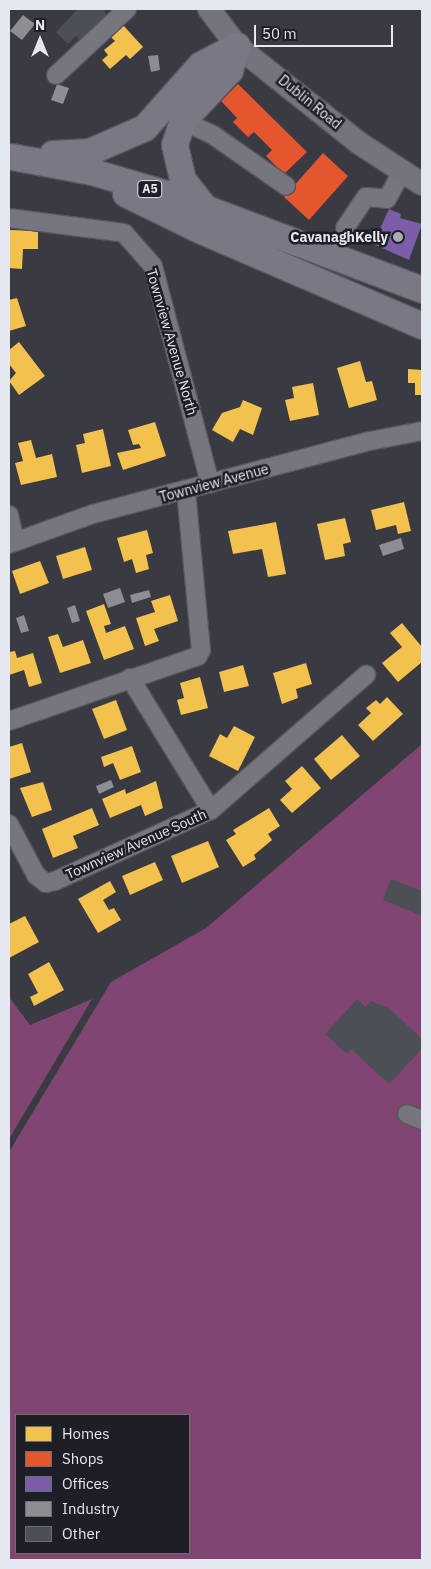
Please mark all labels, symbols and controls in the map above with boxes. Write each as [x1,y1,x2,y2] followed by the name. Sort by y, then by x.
[15,15,65,65] north arrow
[256,15,395,47] scale bar
[35,16,45,34] text: N
[262,24,297,43] text: 50 m
[275,71,345,133] street label: Dublin Road
[136,180,164,198] road number: A5
[290,229,388,245] place label: CavanaghKelly
[392,231,404,243] marker: CavanaghKelly
[143,267,201,417] street label: Townview Avenue North
[158,460,270,506] street label: Townview Avenue
[63,805,209,883] street label: Townview Avenue South
[15,1414,190,1554] legend
[62,1424,110,1443] text: Homes
[62,1449,104,1468] text: Shops
[62,1474,109,1493] text: Offices
[62,1499,119,1518] text: Industry
[62,1524,100,1543] text: Other

